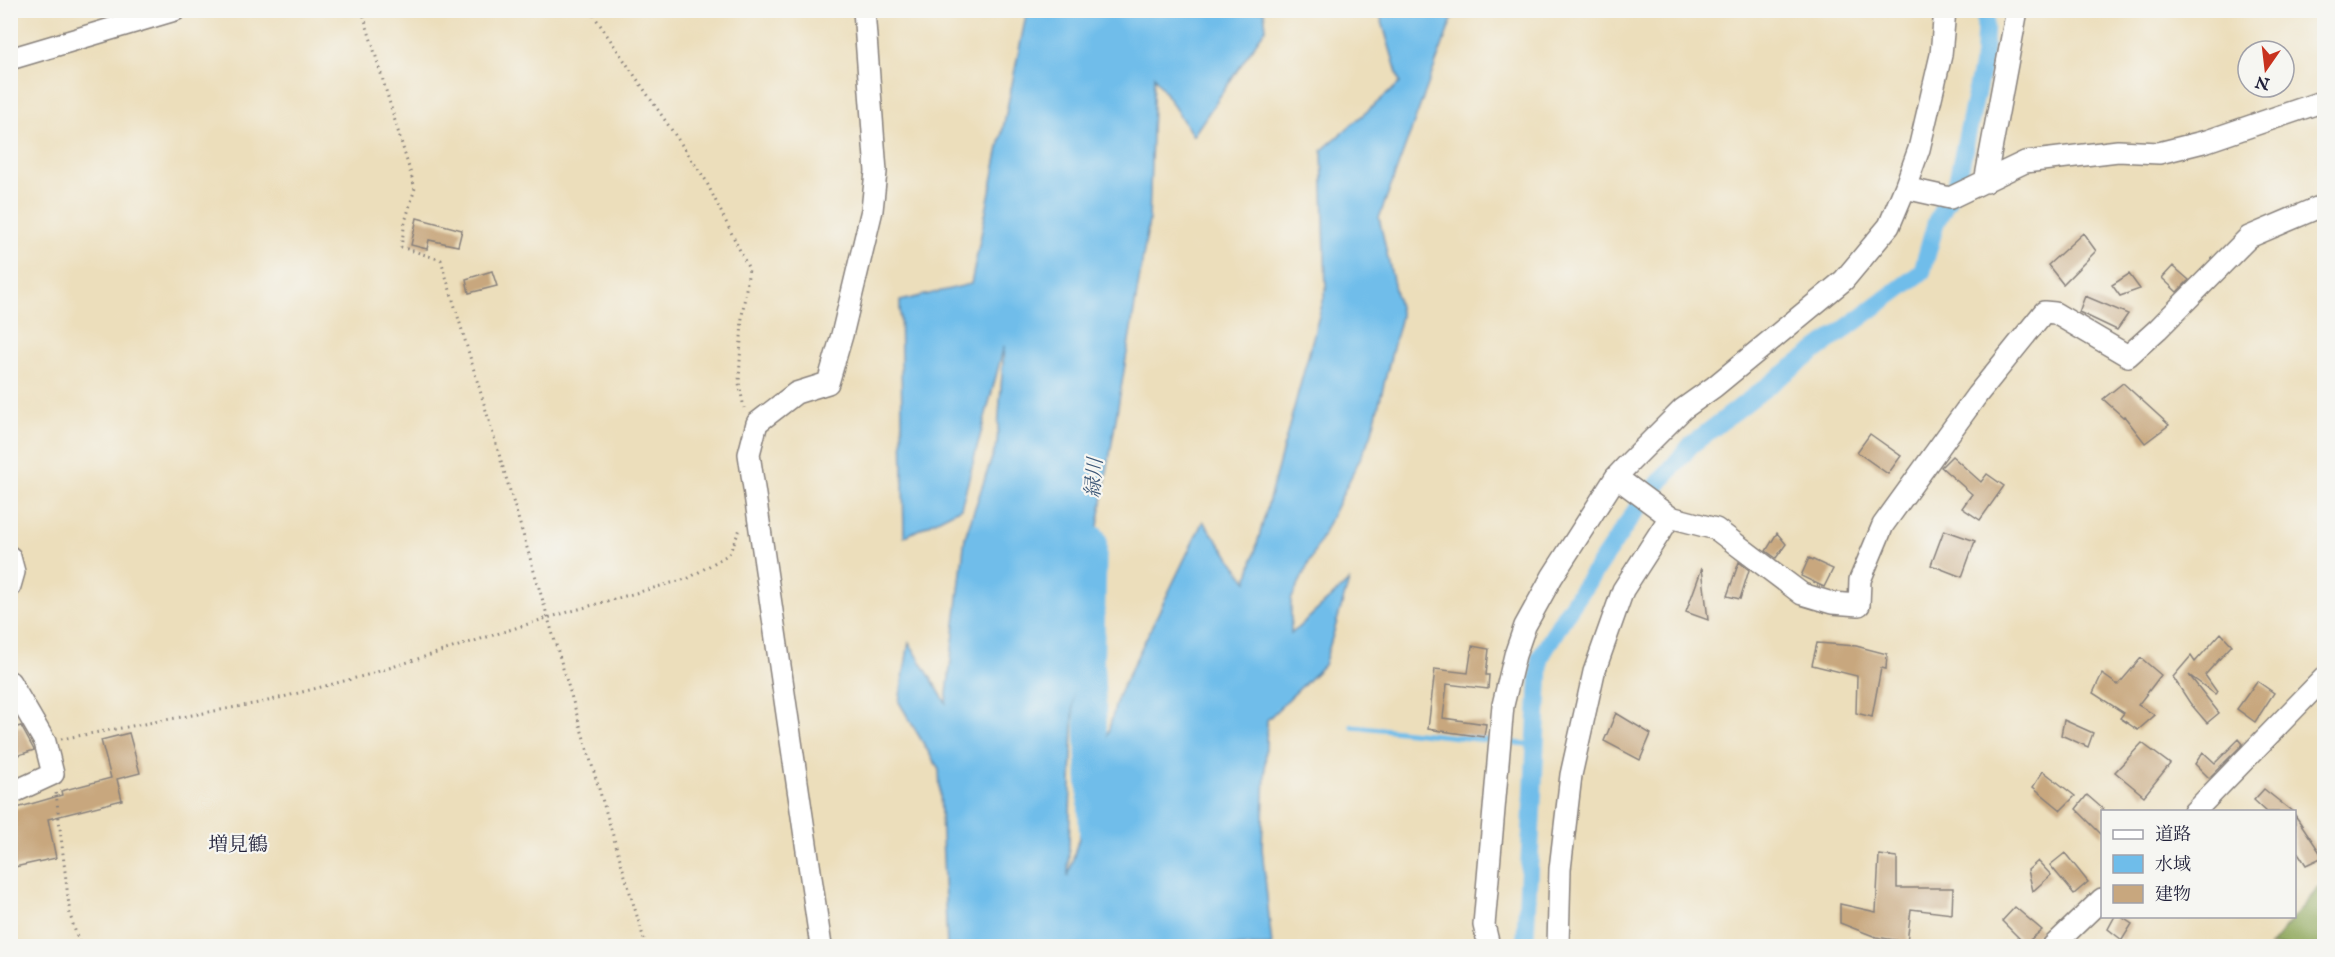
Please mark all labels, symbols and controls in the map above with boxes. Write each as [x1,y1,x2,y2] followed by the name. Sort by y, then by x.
[2236,39,2296,99] north arrow
[2254,70,2273,93] text: N
[1081,455,1109,499] water label: 緑川
[2101,810,2296,918] legend
[2155,824,2191,847] text: 道路
[208,833,268,858] district label: 増見鶴
[2155,854,2191,877] text: 水域
[2155,884,2191,907] text: 建物

